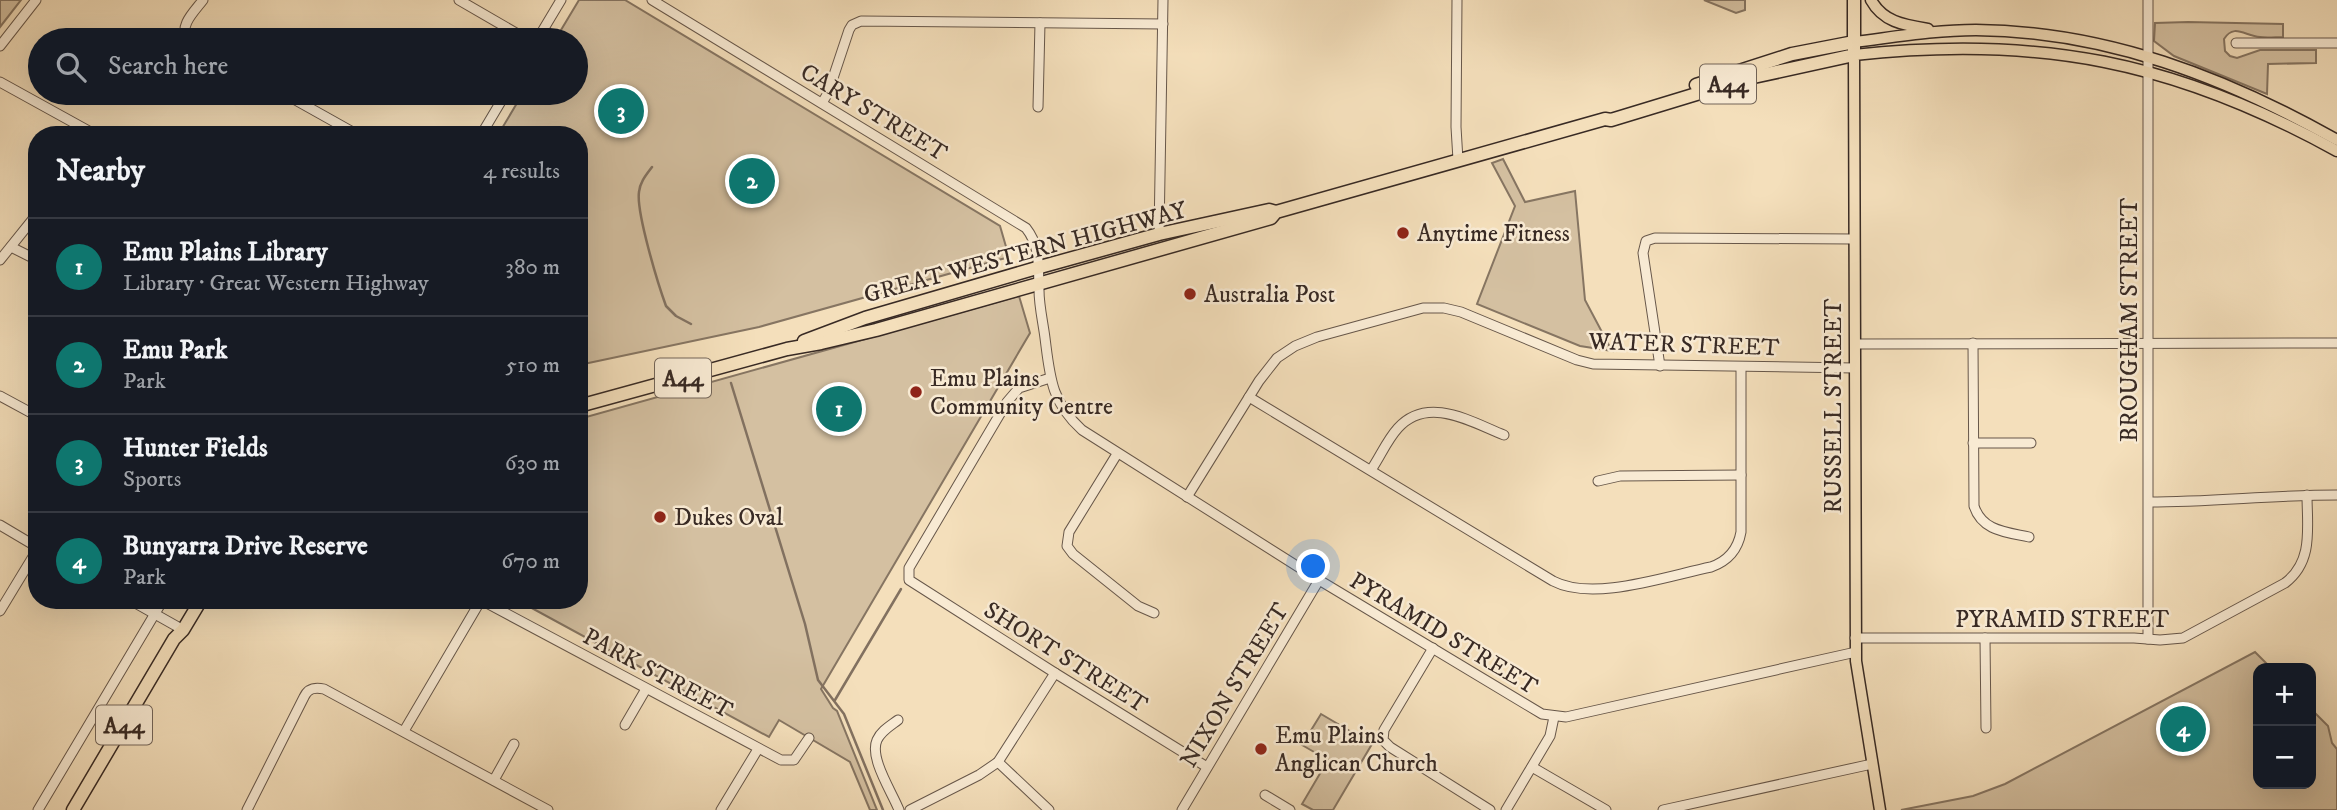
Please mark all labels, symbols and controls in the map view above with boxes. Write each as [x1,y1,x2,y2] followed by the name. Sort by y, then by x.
[28,28,588,105] search box
[52,48,90,86] icon: search
[108,50,228,83] text: Search here
[795,57,952,169] street label: CARY STREET
[1700,64,1756,104] road number: A44
[598,85,644,137] pin: 3
[56,153,145,190] text: Nearby
[729,155,775,207] pin: 2
[483,157,560,186] text: 4 results
[860,195,1191,311] street label: GREAT WESTERN HIGHWAY
[2115,198,2145,442] street label: BROUGHAM STREET
[1417,219,1570,249] place label: Anytime Fitness
[1395,225,1411,241] marker: Anytime Fitness
[123,236,328,269] text: Emu Plains Library
[75,253,83,282] text: 1
[505,253,560,282] text: 380 m
[123,269,429,298] text: Library · Great Western Highway
[1204,280,1336,310] place label: Australia Post
[1182,286,1198,302] marker: Australia Post
[1819,299,1849,513] street label: RUSSELL STREET
[1587,327,1780,363] street label: WATER STREET
[123,334,228,367] text: Emu Park
[73,351,85,380] text: 2
[506,351,560,380] text: 510 m
[655,358,711,398] road number: A44
[930,364,1113,422] place label: Emu Plains Community Centre
[123,367,166,396] text: Park
[816,383,862,435] pin: 1
[908,384,924,400] marker: Emu Plains Community Centre
[123,432,268,465] text: Hunter Fields
[75,449,83,478] text: 3
[505,449,560,478] text: 630 m
[123,465,181,494] text: Sports
[674,503,784,533] place label: Dukes Oval
[652,509,668,525] marker: Dukes Oval
[123,530,368,563] text: Bunyarra Drive Reserve
[72,547,86,576] text: 4
[501,547,560,576] text: 670 m
[1296,549,1330,583] your location
[123,563,166,592] text: Park
[1344,566,1543,702] street label: PYRAMID STREET
[978,595,1153,720] street label: SHORT STREET
[1174,598,1296,773] street label: NIXON STREET
[1955,605,2169,635] street label: PYRAMID STREET
[577,622,738,726] street label: PARK STREET
[2253,663,2316,789] map controls
[2253,663,2316,726] button: +
[2160,703,2206,755] pin: 4
[96,706,152,744] road number: A44
[1275,721,1438,779] place label: Emu Plains Anglican Church
[2253,726,2316,789] button: −
[1253,741,1269,757] marker: Emu Plains Anglican Church

